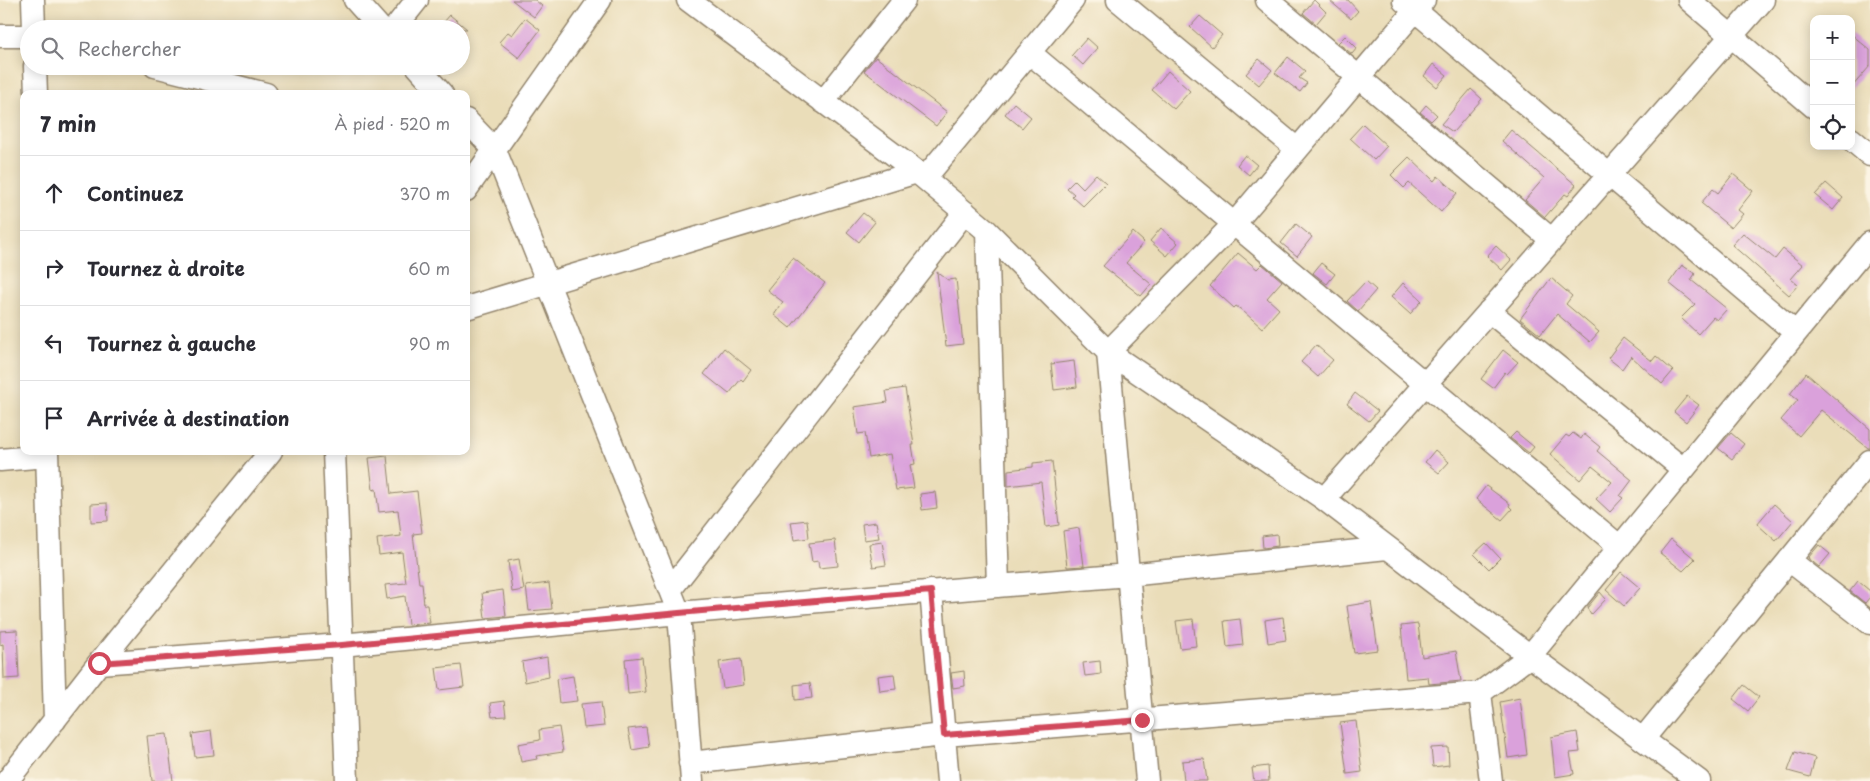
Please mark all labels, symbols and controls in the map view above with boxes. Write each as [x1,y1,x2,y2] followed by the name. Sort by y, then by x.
[1810,15,1855,150] map controls
[1810,15,1855,60] button: +
[20,20,470,75] search box
[38,34,66,62] icon: search
[78,34,181,62] text: Rechercher
[1810,60,1855,105] button: −
[1810,105,1855,150] button: locate
[40,107,96,139] text: 7 min
[334,111,450,135] text: À pied · 520 m
[40,179,68,207] icon: ahead
[87,179,184,207] text: Continuez
[400,181,450,205] text: 370 m
[40,254,68,282] icon: right
[87,254,245,282] text: Tournez à droite
[408,256,450,280] text: 60 m
[40,329,68,357] icon: left
[87,329,256,357] text: Tournez à gauche
[409,331,450,355] text: 90 m
[40,404,68,432] icon: arrive
[87,404,290,432] text: Arrivée à destination
[88,652,111,675] route start
[1131,709,1154,732] route end

